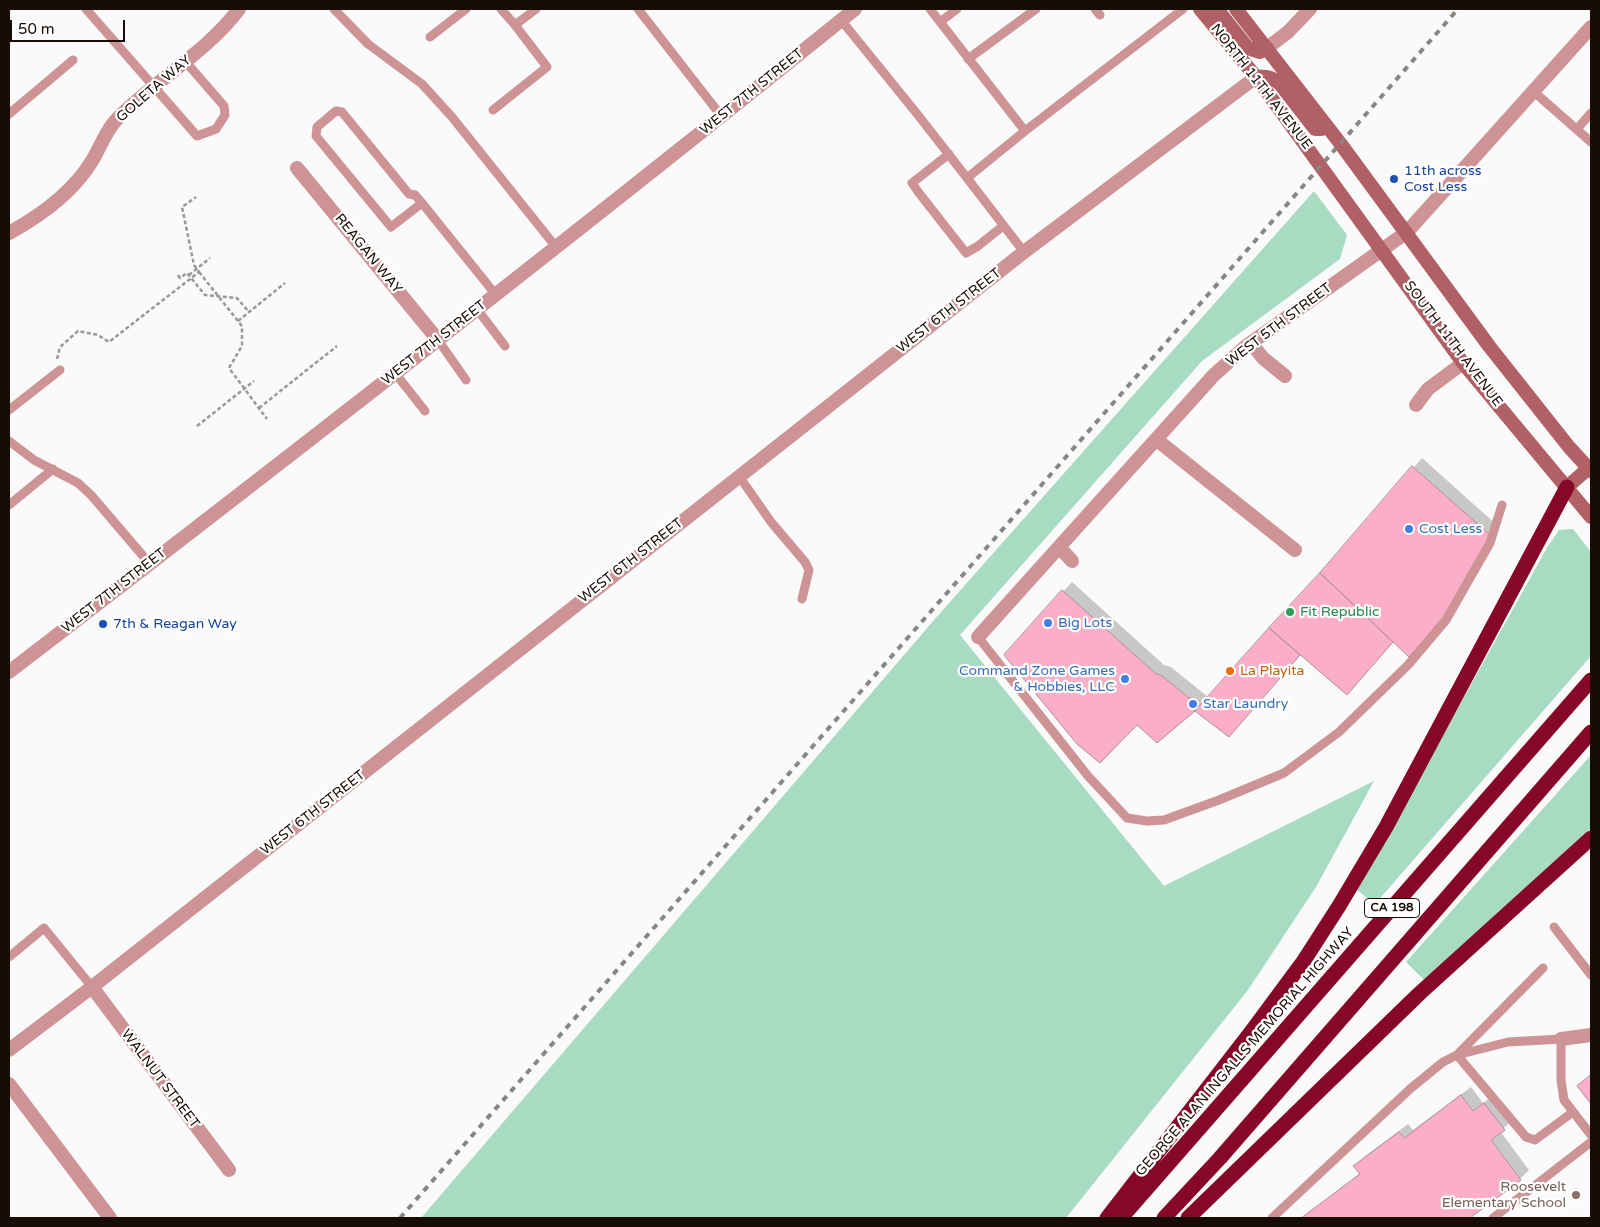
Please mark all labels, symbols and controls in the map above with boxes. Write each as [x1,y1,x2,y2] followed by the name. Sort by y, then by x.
[12,10,128,42] scale bar
[18,20,55,38] text: 50 m
[1207,21,1315,153] street label: NORTH 11TH AVENUE
[697,45,807,139] street label: WEST 7TH STREET
[113,52,195,126] street label: GOLETA WAY
[1404,163,1482,196] place label: 11th across Cost Less
[1388,173,1400,185] marker: 11th across Cost Less
[331,211,405,297] street label: REAGAN WAY
[893,265,1005,357] street label: WEST 6TH STREET
[1400,278,1506,410] street label: SOUTH 11TH AVENUE
[1223,280,1335,370] street label: WEST 5TH STREET
[378,297,490,389] street label: WEST 7TH STREET
[575,515,687,607] street label: WEST 6TH STREET
[1419,521,1482,537] place label: Cost Less
[1403,523,1415,535] marker: Cost Less
[58,545,170,637] street label: WEST 7TH STREET
[1300,604,1379,620] place label: Fit Republic
[1284,606,1296,618] marker: Fit Republic
[1058,615,1112,631] place label: Big Lots
[113,616,237,632] place label: 7th & Reagan Way
[1042,617,1054,629] marker: Big Lots
[97,618,109,630] marker: 7th & Reagan Way
[959,663,1115,696] place label: Command Zone Games & Hobbies, LLC
[1240,663,1304,679] place label: La Playita
[1224,665,1236,677] marker: La Playita
[1119,673,1131,685] marker: Command Zone Games & Hobbies, LLC
[1203,696,1288,712] place label: Star Laundry
[1187,698,1199,710] marker: Star Laundry
[257,767,369,859] street label: WEST 6TH STREET
[1364,898,1420,918] road number: CA 198
[1132,924,1358,1180] street label: GEORGE ALAN INGALLS MEMORIAL HIGHWAY
[117,1026,203,1132] street label: WALNUT STREET
[1442,1179,1566,1212] place label: Roosevelt Elementary School
[1570,1189,1582,1201] marker: Roosevelt Elementary School

